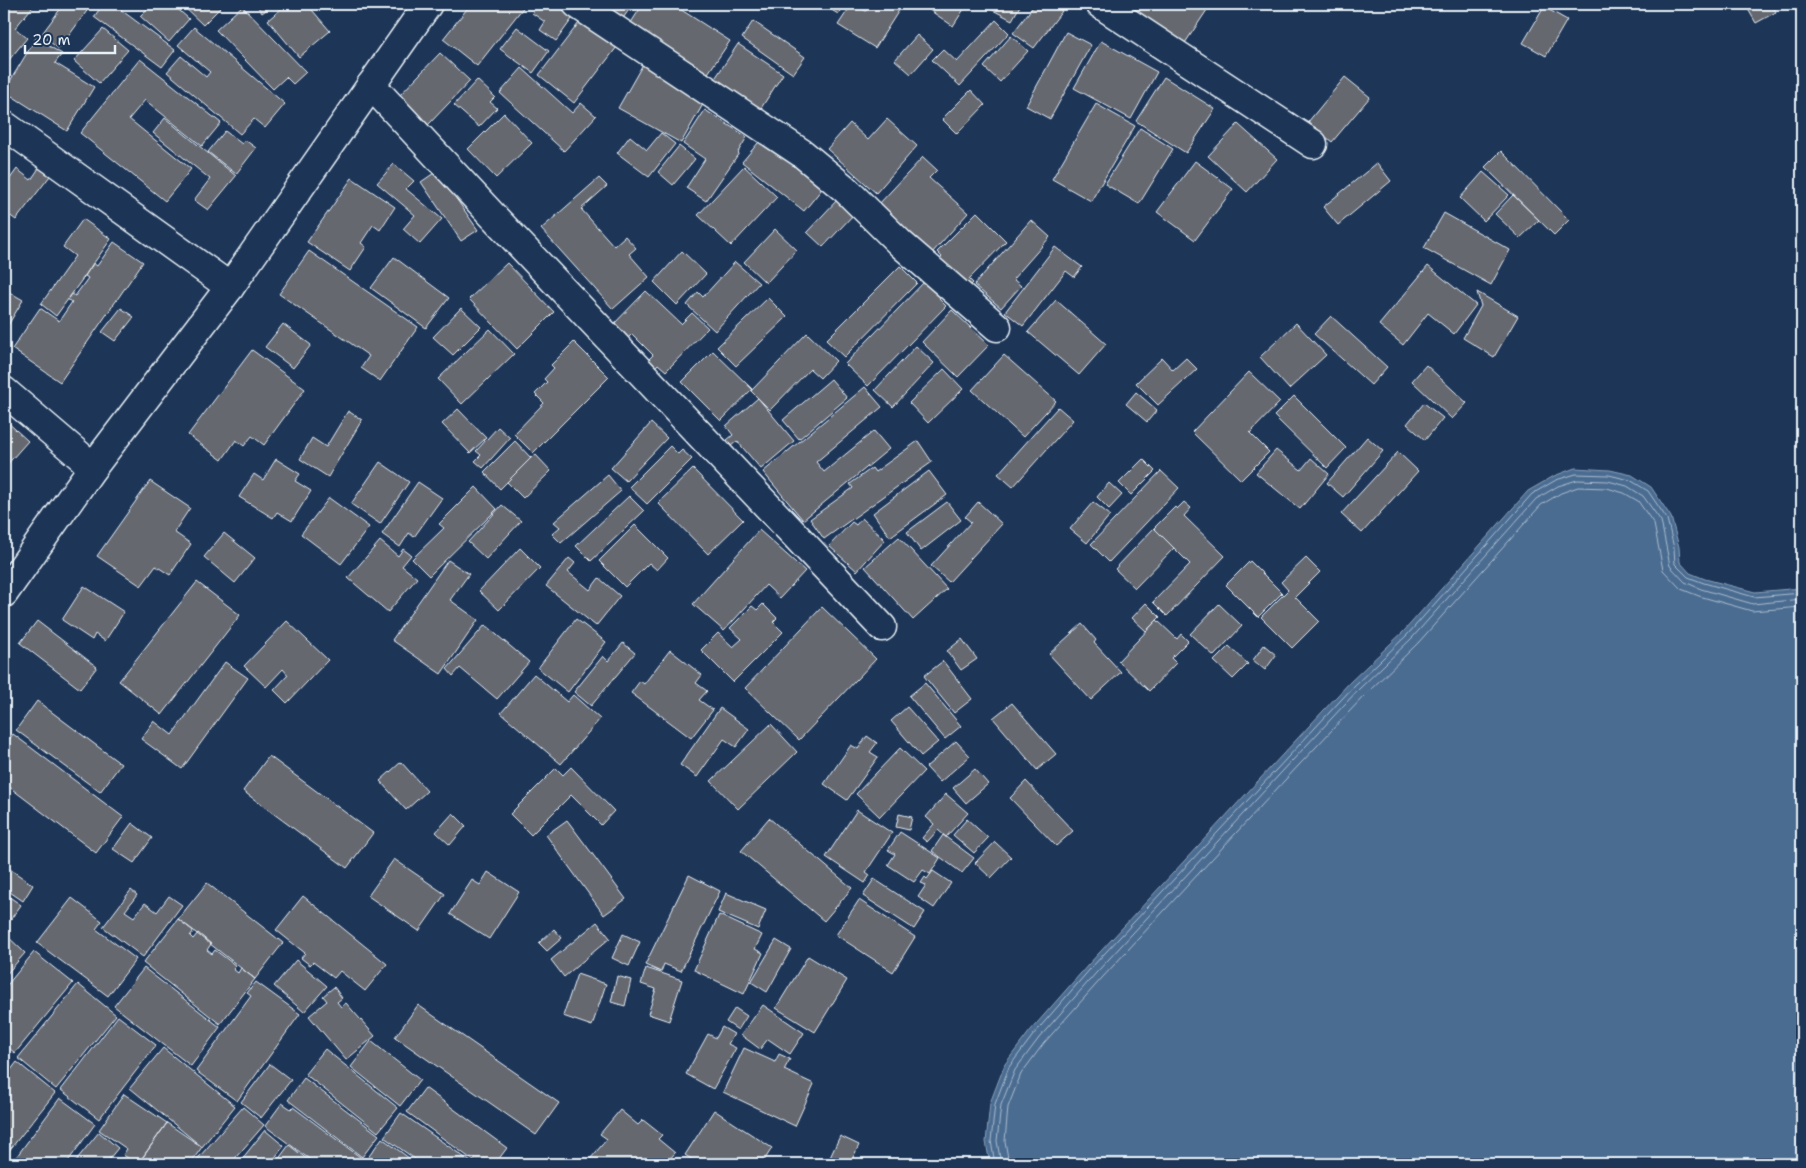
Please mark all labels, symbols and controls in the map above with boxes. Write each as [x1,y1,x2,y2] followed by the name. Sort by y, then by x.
[25,22,115,54] scale bar
[32,30,71,50] text: 20 m

